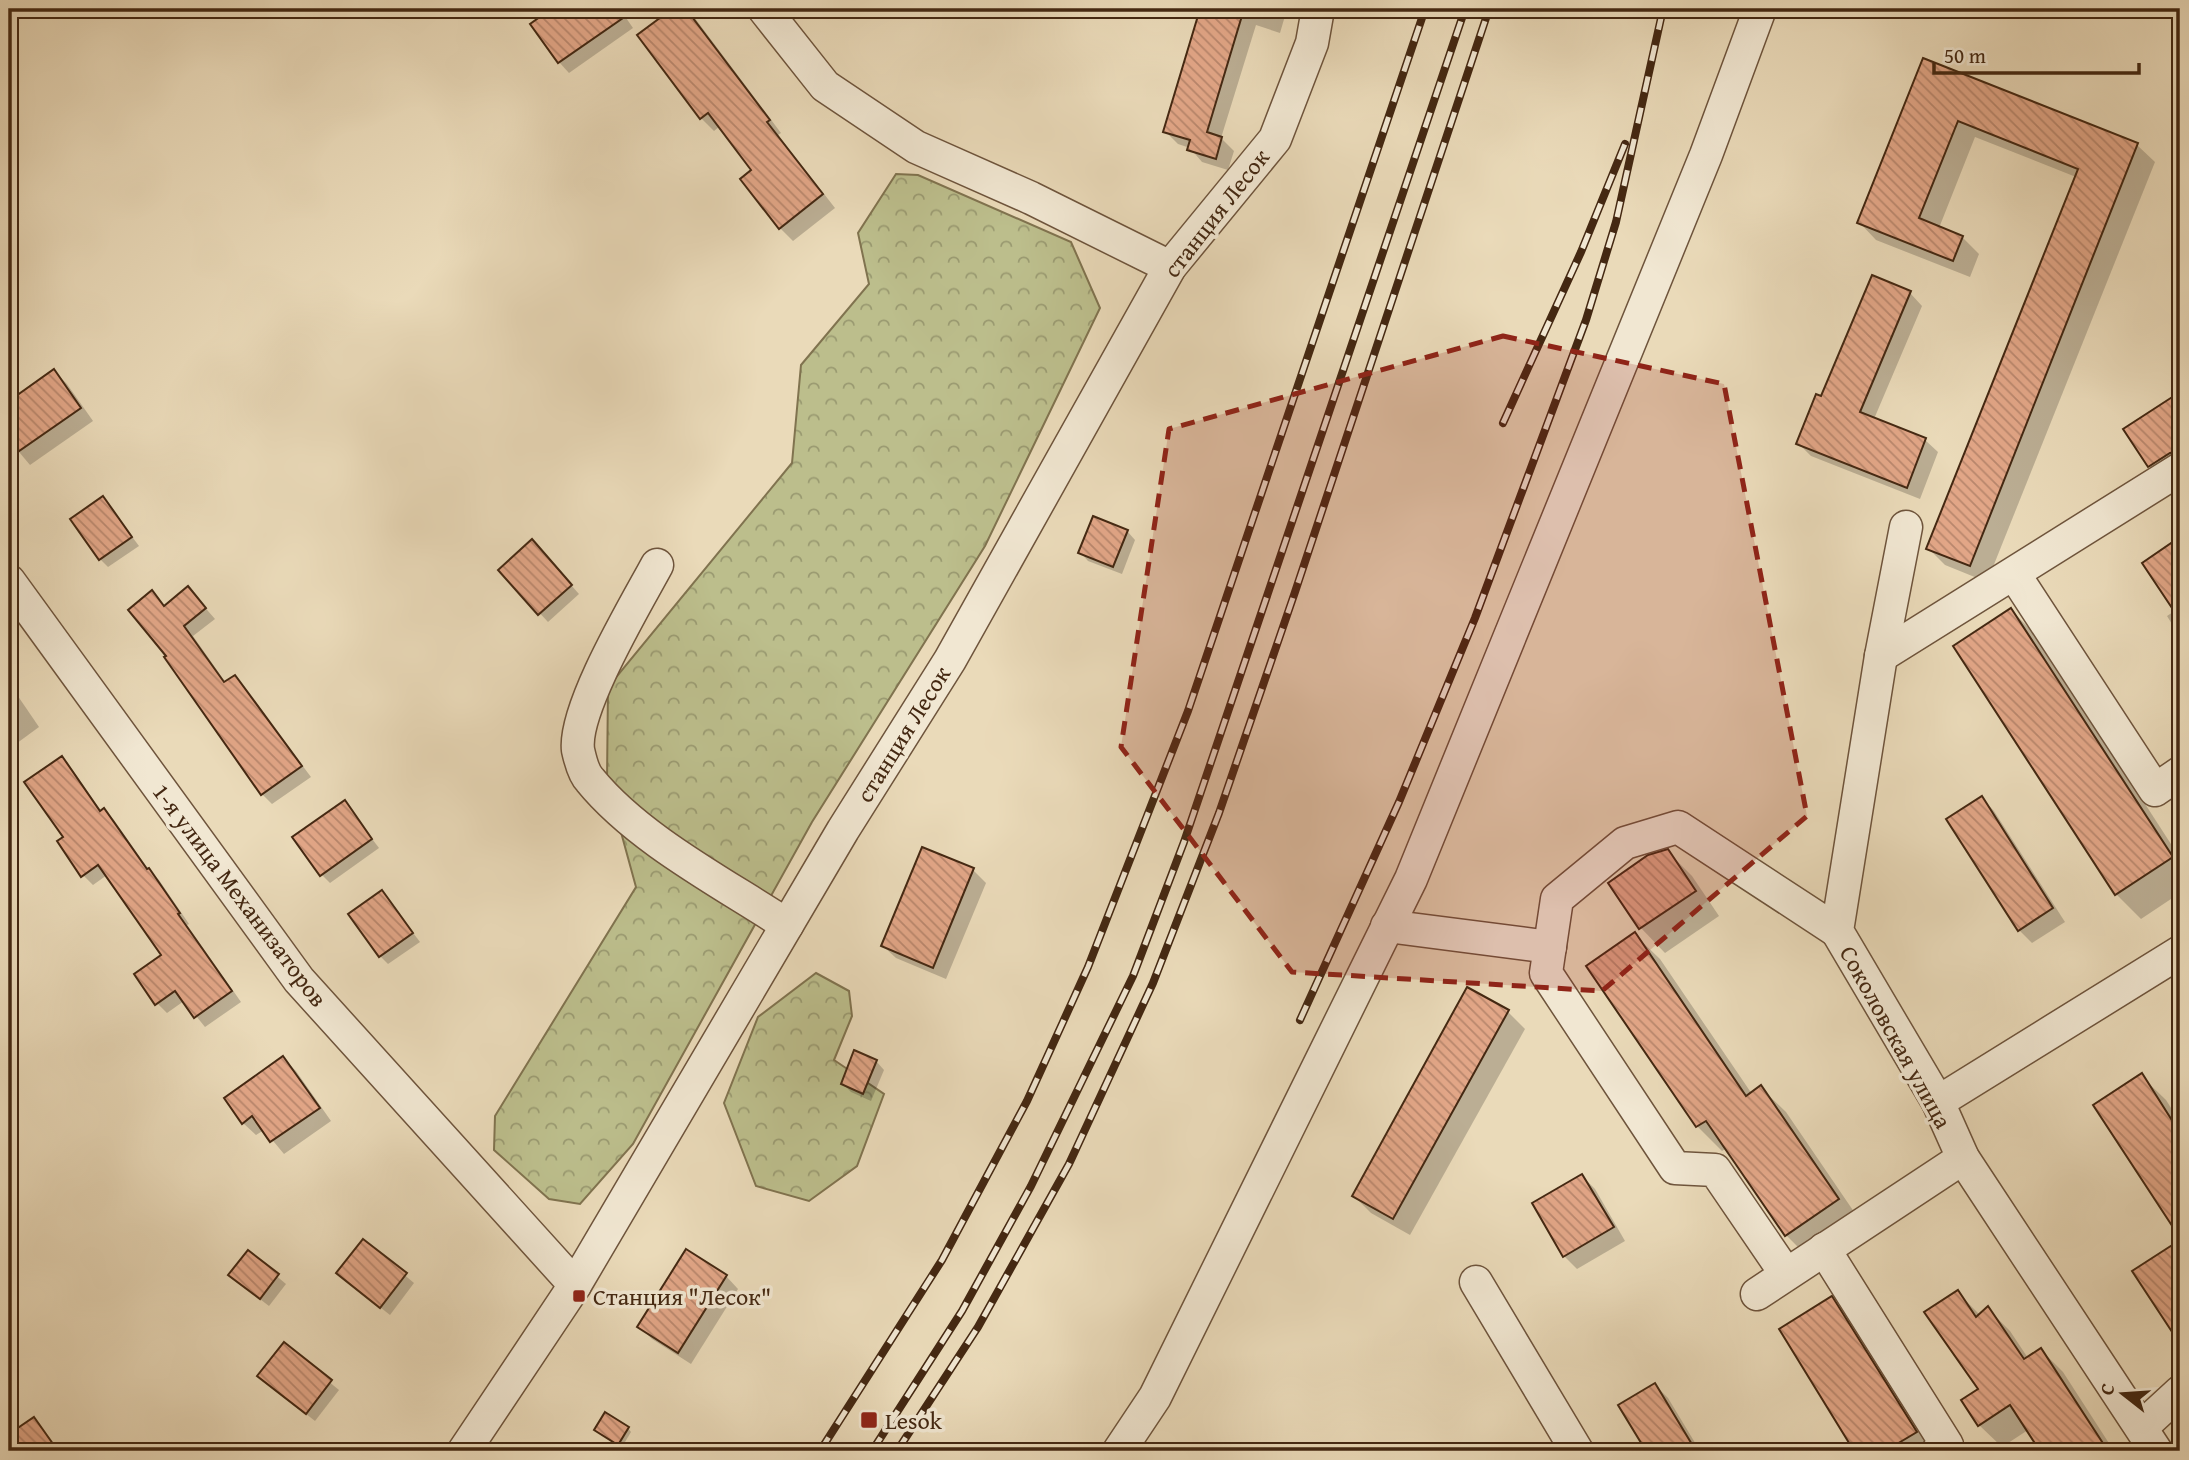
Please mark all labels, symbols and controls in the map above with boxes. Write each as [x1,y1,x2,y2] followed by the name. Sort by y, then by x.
[1934,32,2138,76] scale bar
[1944,40,1986,71] text: 50 m
[1155,141,1278,285] street label: станция Лесок
[847,659,959,809] street label: станция Лесок
[144,776,336,1014] street label: 1-я улица Механизаторов
[1831,939,1961,1135] street label: Соколовская улица
[593,1279,771,1314] place label: Станция "Лесок"
[571,1288,587,1304] marker: Станция "Лесок"
[2088,1358,2158,1428] north arrow
[2092,1380,2122,1398] text: С
[885,1403,943,1438] place label: Lesok
[859,1410,879,1430] marker: Lesok

